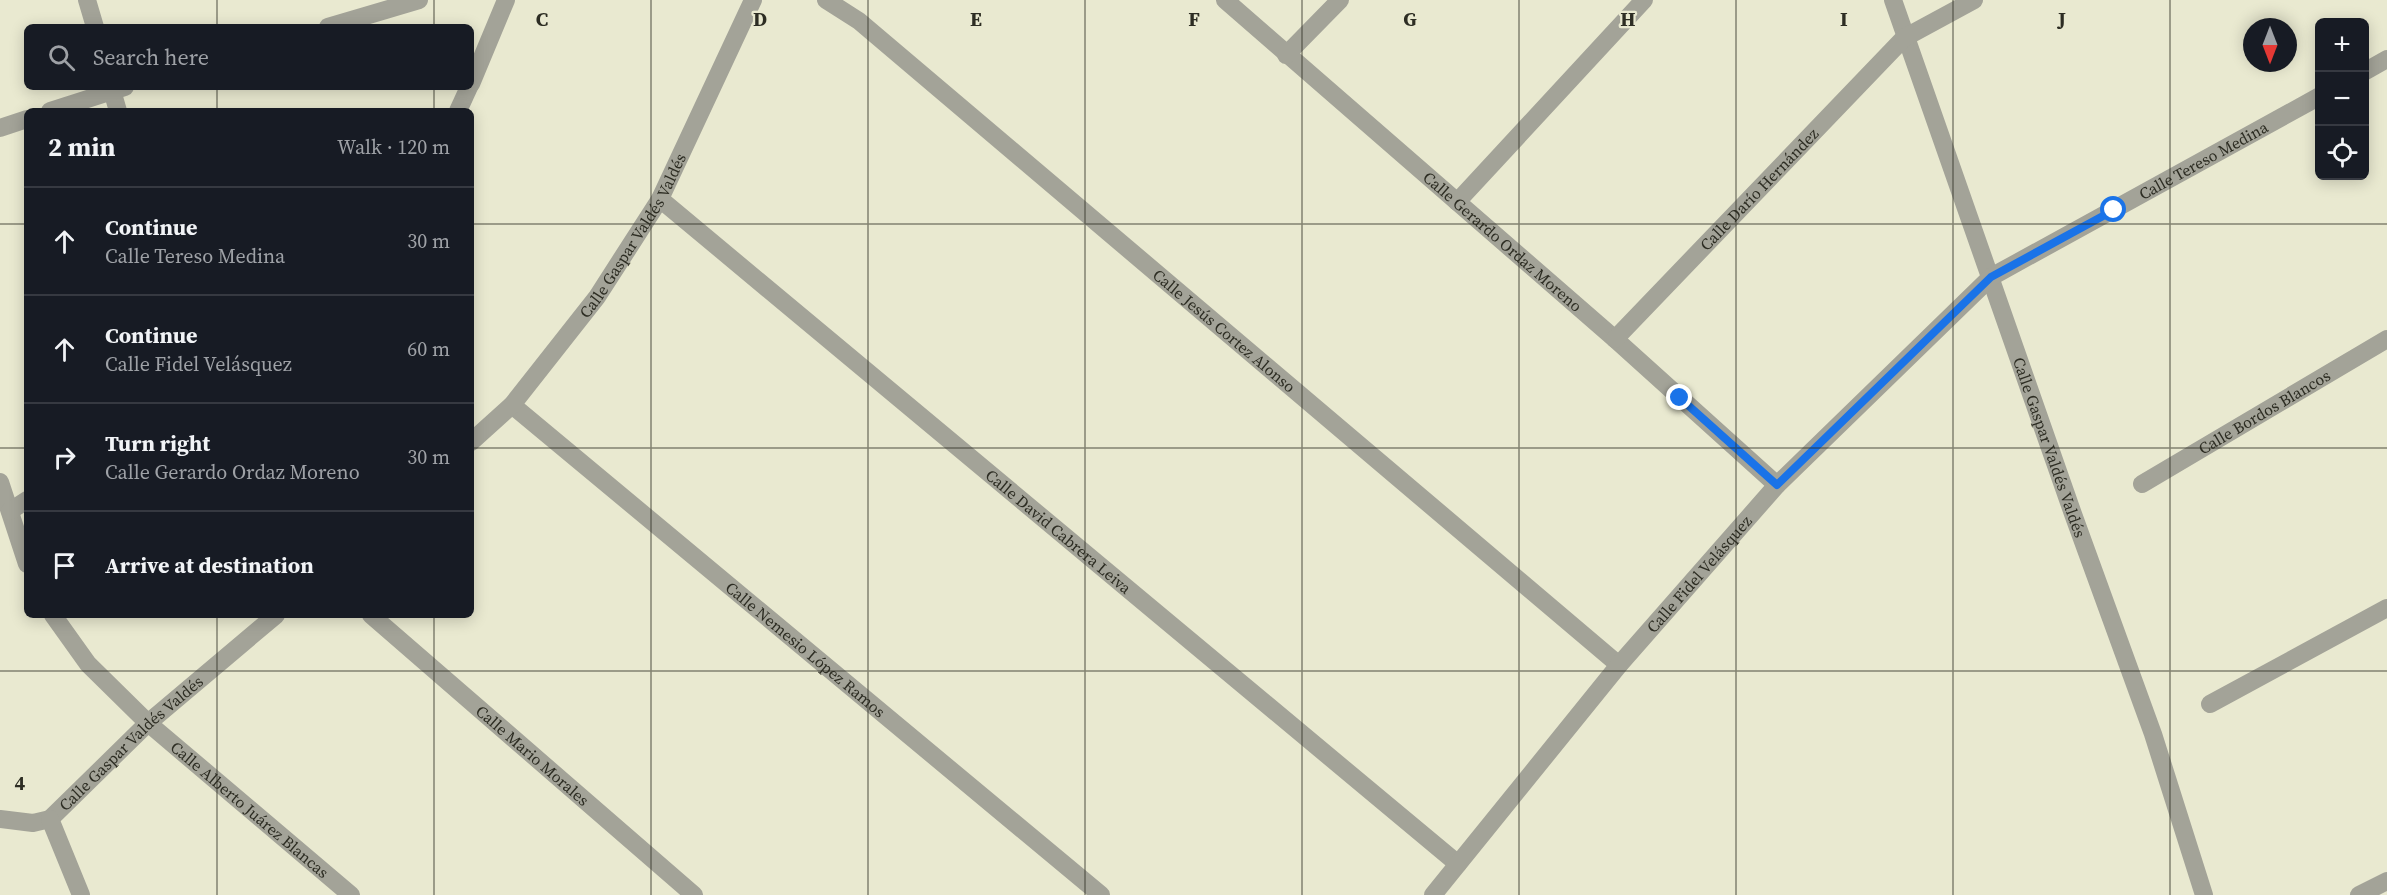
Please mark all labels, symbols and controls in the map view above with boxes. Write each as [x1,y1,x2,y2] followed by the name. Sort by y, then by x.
[536,5,548,33] text: C
[753,5,767,33] text: D
[970,5,982,33] text: E
[1188,5,1200,33] text: F
[1403,5,1417,33] text: G
[1620,5,1636,33] text: H
[1840,5,1848,33] text: I
[2056,5,2066,33] text: J
[2243,18,2297,72] north arrow
[2315,18,2369,180] map controls
[2315,18,2369,72] button: +
[24,24,474,90] search box
[45,41,78,74] icon: search
[93,42,209,72] text: Search here
[2315,72,2369,126] button: −
[2135,115,2273,205] street label: Calle Tereso Medina
[1695,123,1823,255] street label: Calle Darío Hernández
[2315,126,2369,180] button: locate
[48,129,115,165] text: 2 min
[337,133,450,161] text: Walk · 120 m
[574,149,691,322] street label: Calle Gaspar Valdés Valdés
[1419,166,1587,317] street label: Calle Gerardo Ordaz Moreno
[2100,196,2126,222] route start
[105,212,198,242] text: Continue
[48,225,81,258] icon: ahead
[407,227,450,255] text: 30 m
[105,242,285,270] text: Calle Tereso Medina
[1148,264,1301,397] street label: Calle Jesús Cortez Alonso
[105,320,198,350] text: Continue
[48,333,81,366] icon: ahead
[407,335,450,363] text: 60 m
[105,350,292,378] text: Calle Fidel Velásquez
[2008,354,2092,541] street label: Calle Gaspar Valdés Valdés
[2194,364,2334,459] street label: Calle Bordos Blancos
[1666,384,1692,410] route end
[105,428,210,458] text: Turn right
[48,441,81,474] icon: right
[407,443,450,471] text: 30 m
[105,458,360,486] text: Calle Gerardo Ordaz Moreno
[981,464,1137,599] street label: Calle David Cabrera Leiva
[1641,510,1757,637] street label: Calle Fidel Velásquez
[48,549,81,582] icon: arrive
[105,550,314,580] text: Arrive at destination
[721,576,890,722] street label: Calle Nemesio López Ramos
[54,670,208,816] street label: Calle Gaspar Valdés Valdés
[471,700,594,811] street label: Calle Mario Morales
[166,736,334,883] street label: Calle Alberto Juárez Blancas
[15,769,26,797] text: 4

